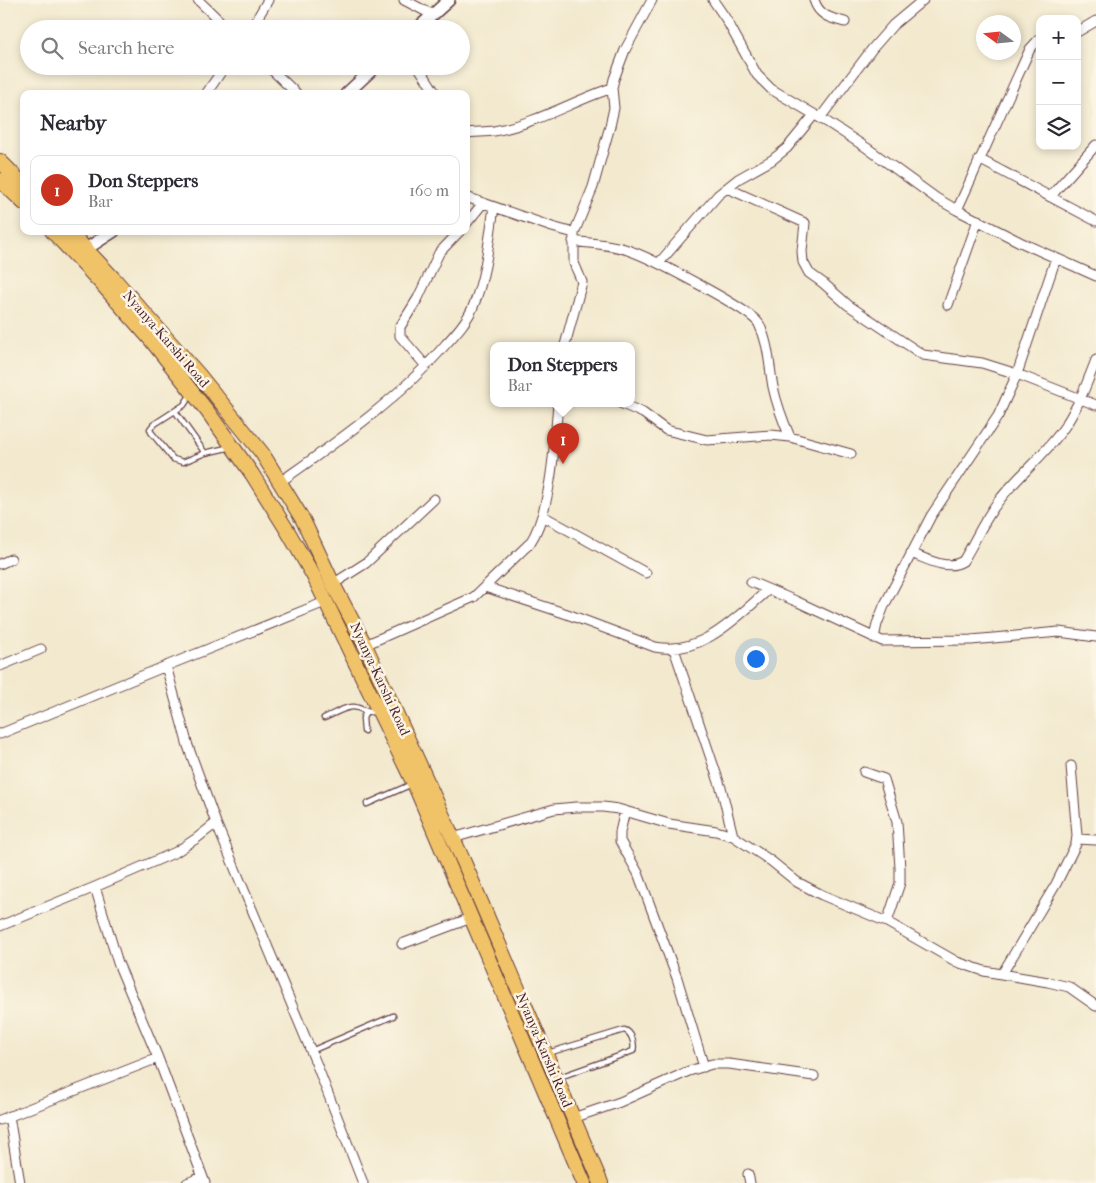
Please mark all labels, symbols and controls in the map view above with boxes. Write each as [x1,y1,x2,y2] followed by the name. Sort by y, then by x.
[976,15,1021,60] north arrow
[1036,15,1081,150] map controls
[1036,15,1081,60] button: +
[20,20,470,75] search box
[38,34,66,62] icon: search
[78,37,174,59] text: Search here
[1036,60,1081,105] button: −
[1036,105,1081,150] button: layers
[40,111,106,135] text: Nearby
[88,170,198,192] text: Don Steppers
[54,181,60,200] text: 1
[409,181,449,200] text: 160 m
[88,192,113,211] text: Bar
[119,287,213,391] street label: Nyanya-Karshi Road
[490,342,635,407] popup
[507,354,618,376] text: Don Steppers
[507,376,532,395] text: Bar
[547,423,579,464] pin: 1
[346,620,414,739] street label: Nyanya-Karshi Road
[743,646,769,672] your location
[512,990,576,1110] street label: Nyanya-Karshi Road

